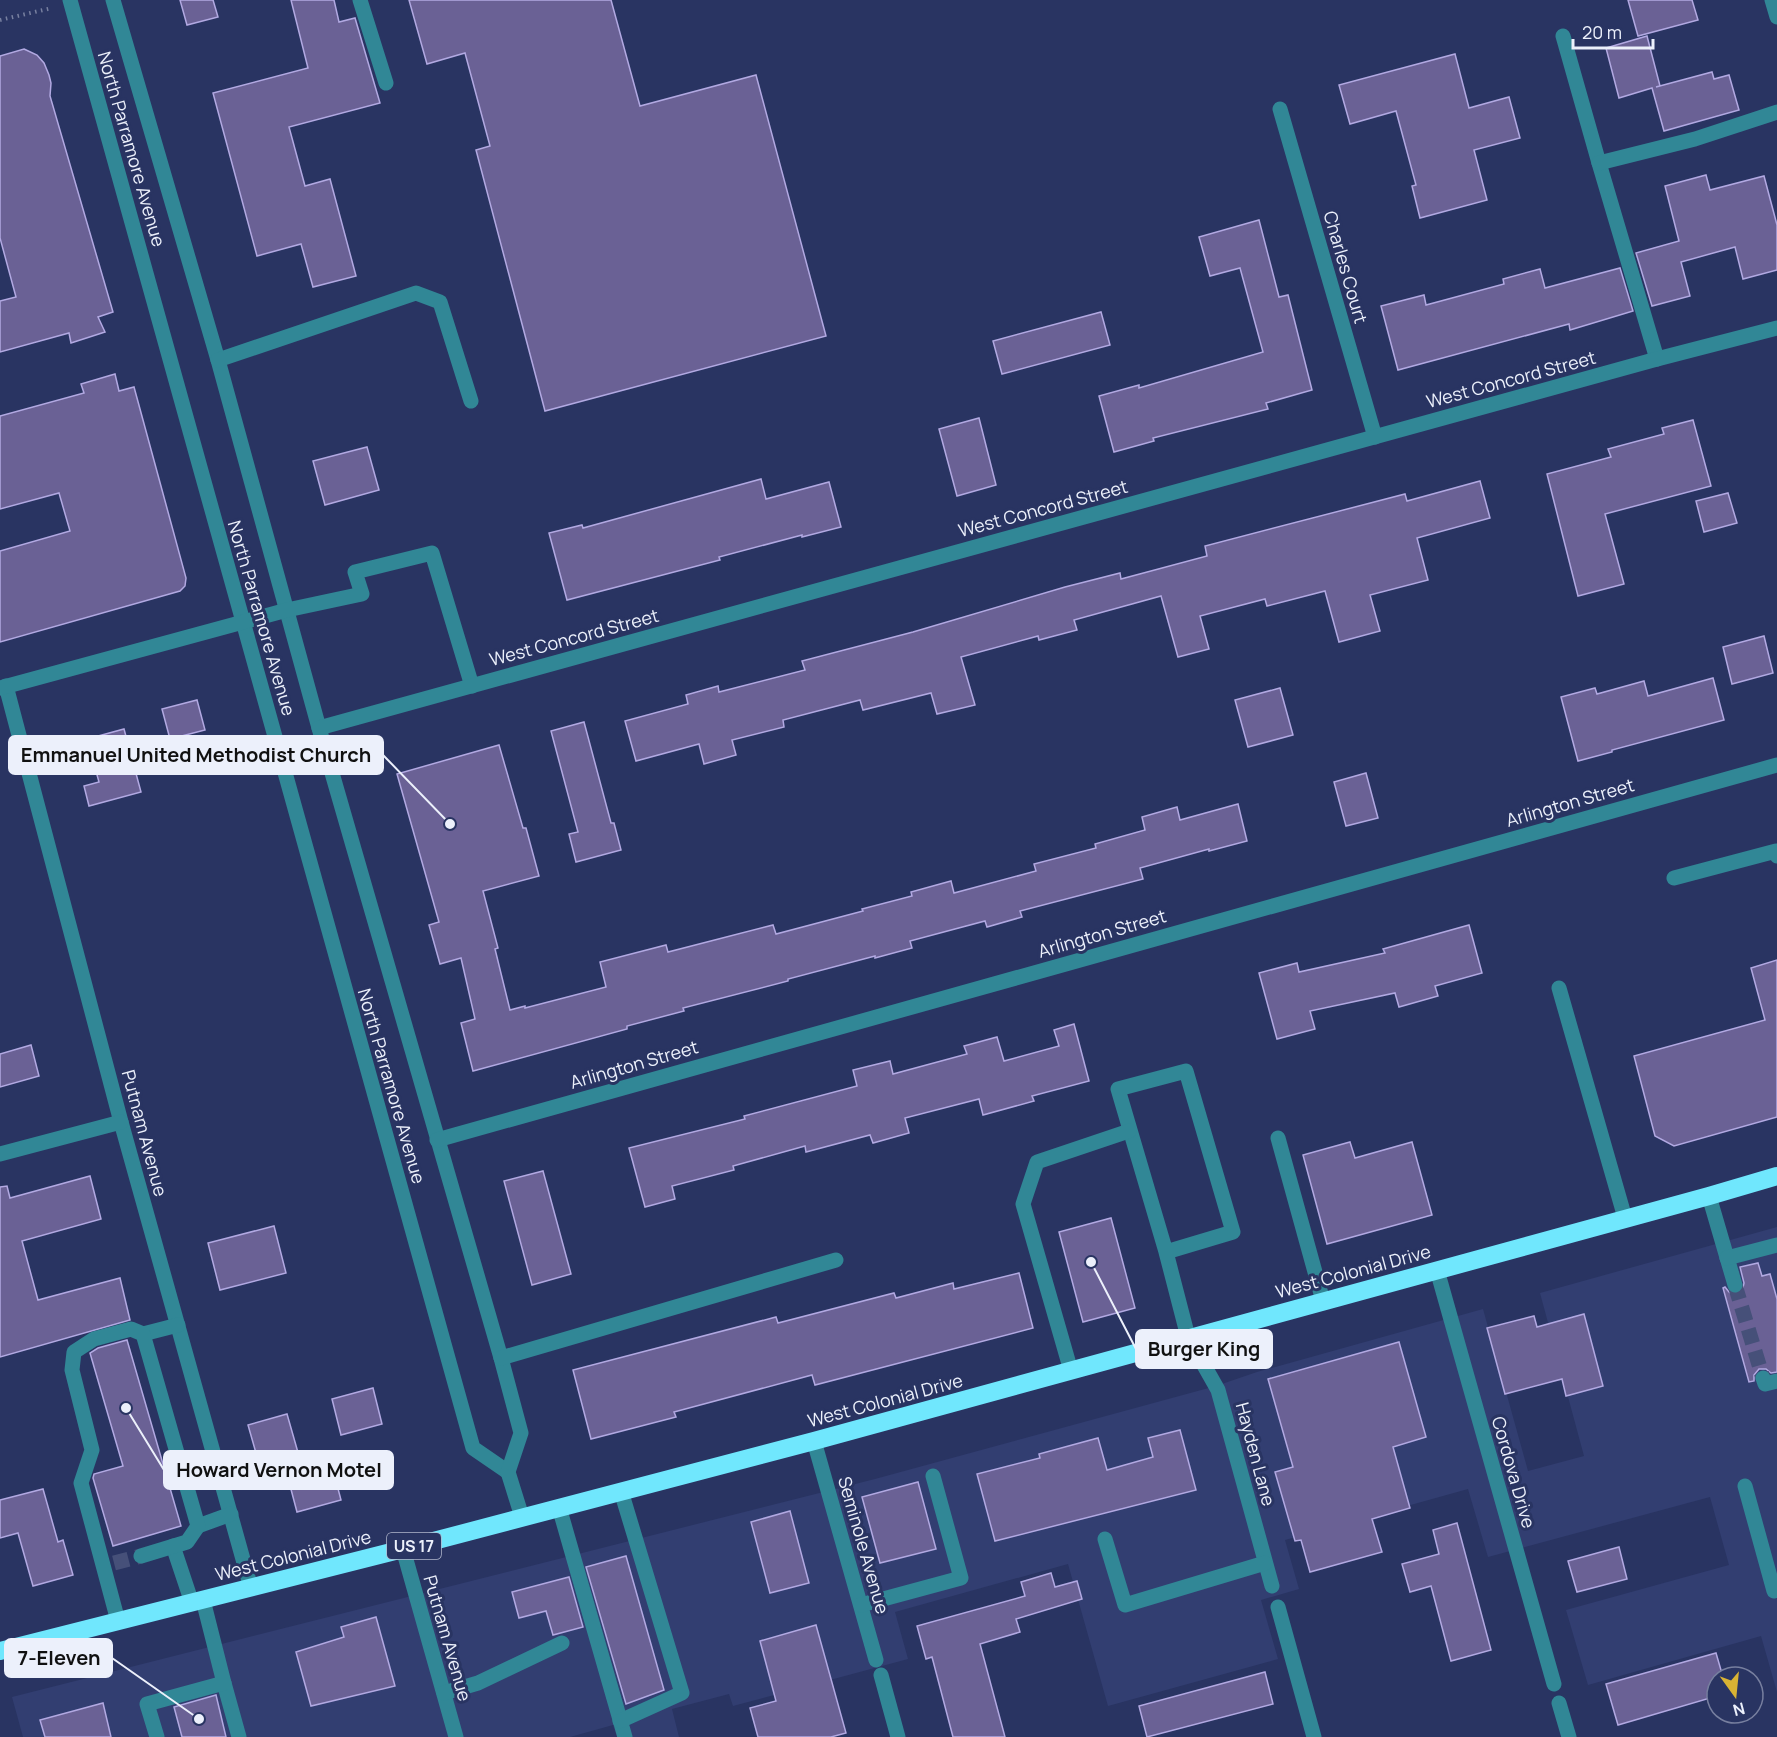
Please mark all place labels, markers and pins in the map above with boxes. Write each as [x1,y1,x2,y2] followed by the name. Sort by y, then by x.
[9,736,383,774] callout: Emmanuel United Methodist Church
[1136,1330,1272,1368] callout: Burger King
[164,1451,393,1489] callout: Howard Vernon Motel
[5,1639,112,1677] callout: 7-Eleven

